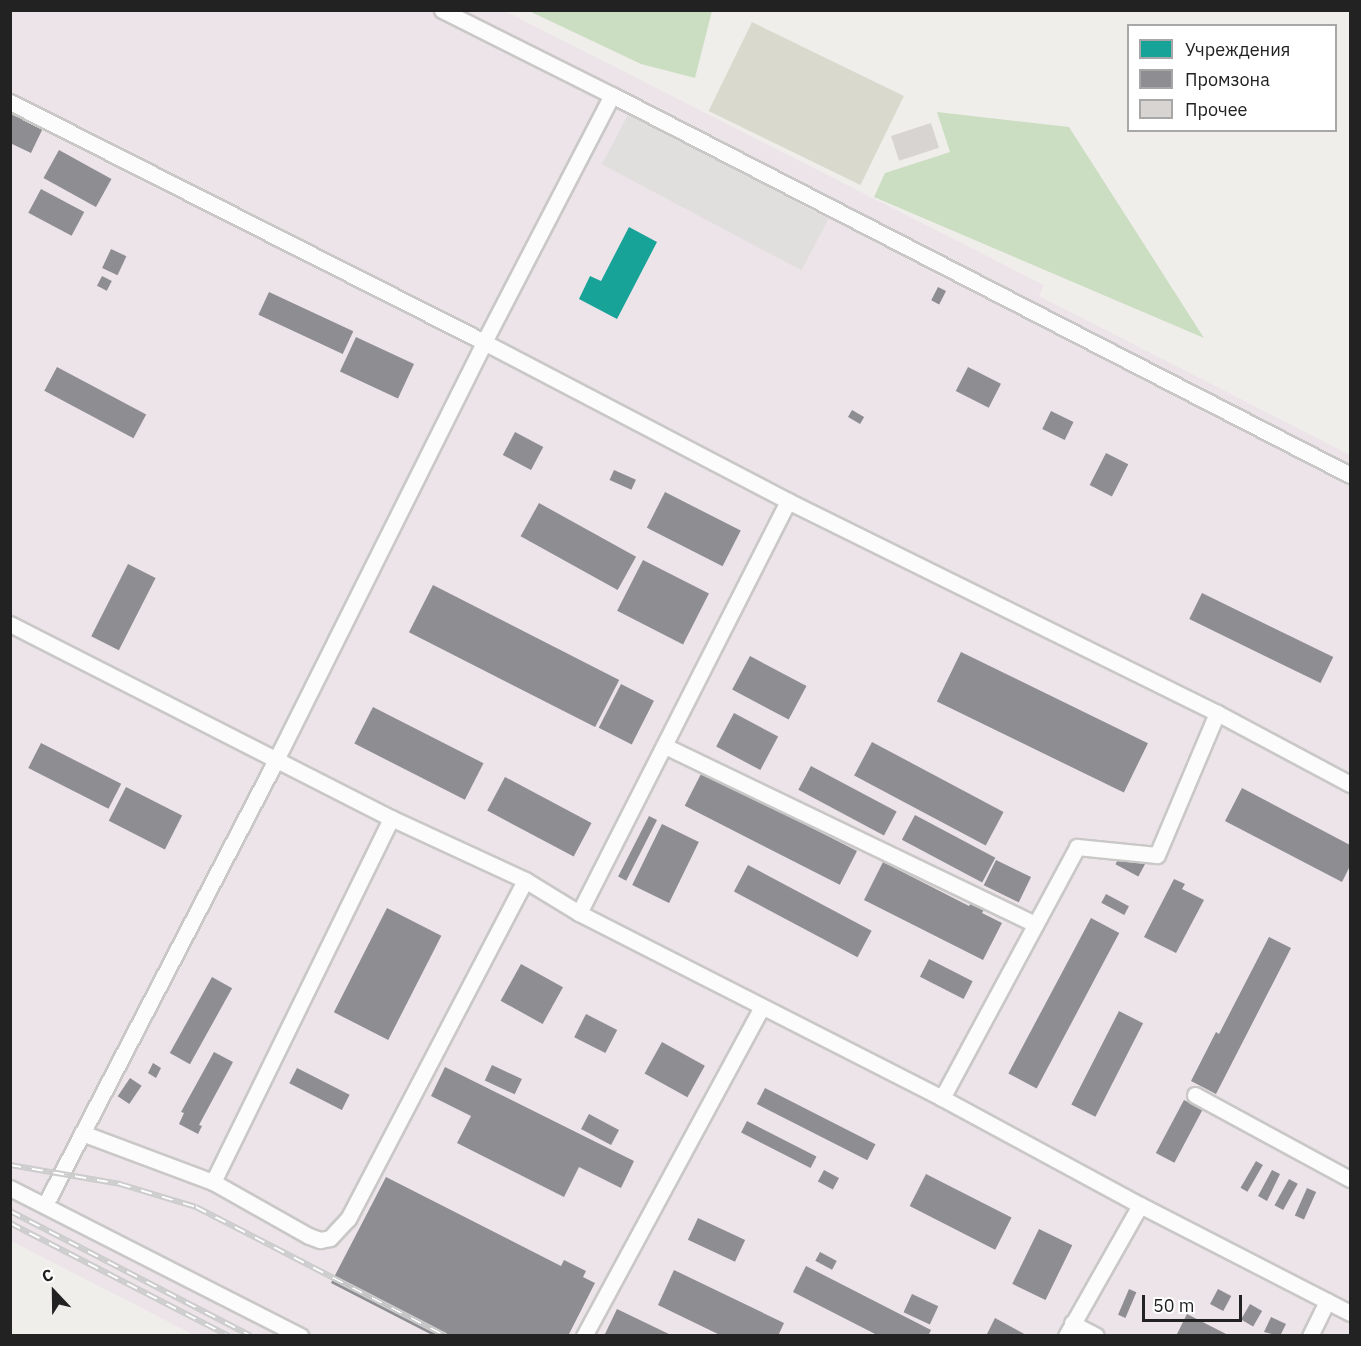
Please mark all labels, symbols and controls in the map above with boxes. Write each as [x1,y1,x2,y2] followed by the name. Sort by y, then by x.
[1127,24,1337,132] legend
[1185,38,1290,61] text: Учреждения
[1185,68,1270,91] text: Промзона
[1185,98,1247,121] text: Прочее
[24,1262,84,1322] north arrow
[39,1264,56,1287] text: С
[1145,1283,1246,1321] scale bar
[1153,1294,1195,1317] text: 50 m

